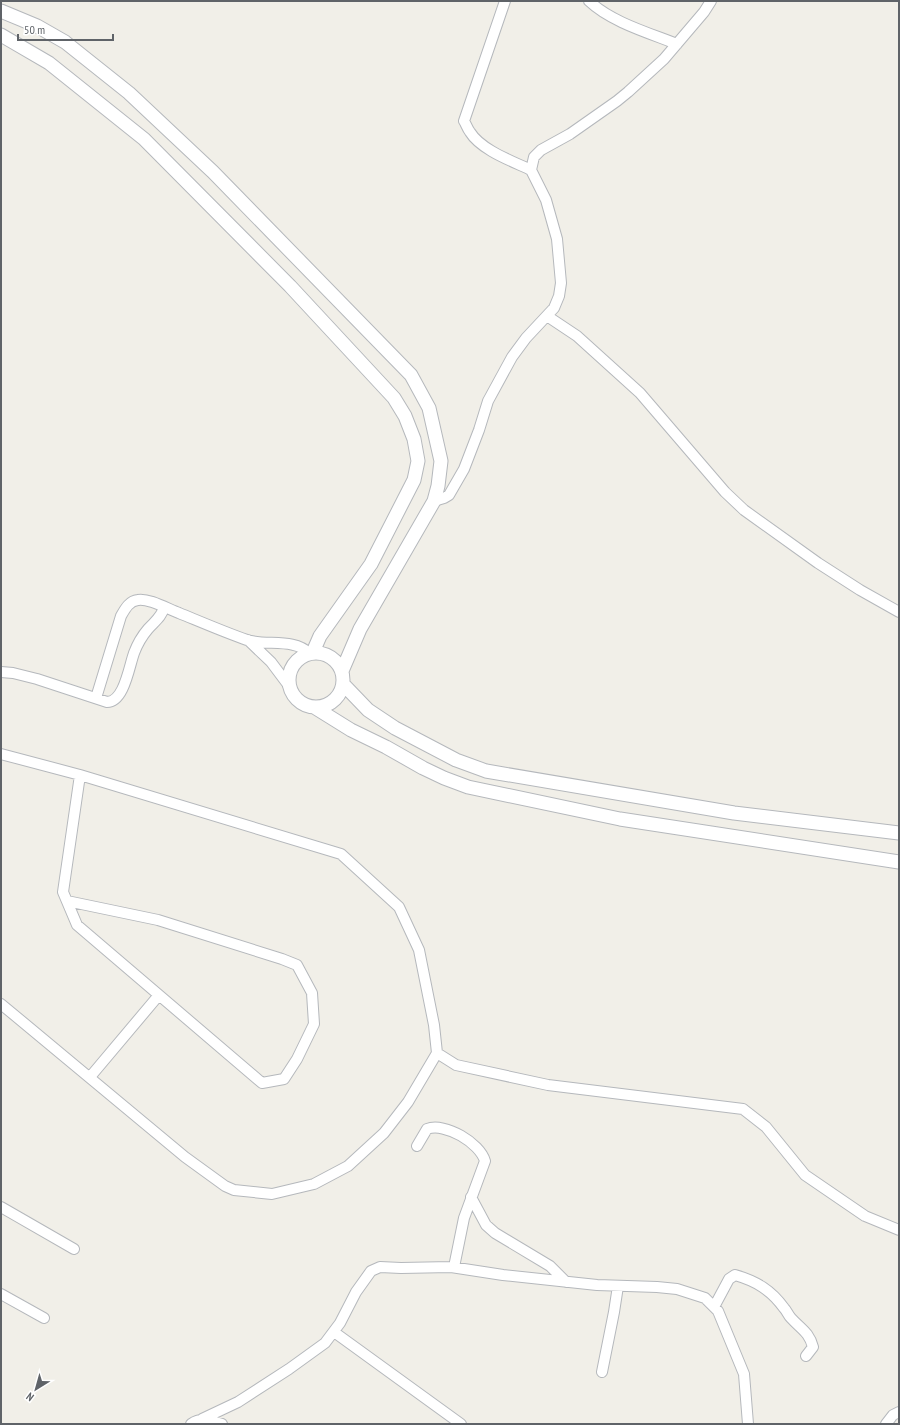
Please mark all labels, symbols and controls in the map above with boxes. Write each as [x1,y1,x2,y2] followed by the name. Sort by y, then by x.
[18,16,113,42] scale bar
[24,22,45,37] text: 50 m
[16,1369,56,1409] north arrow
[23,1390,37,1404] text: N

